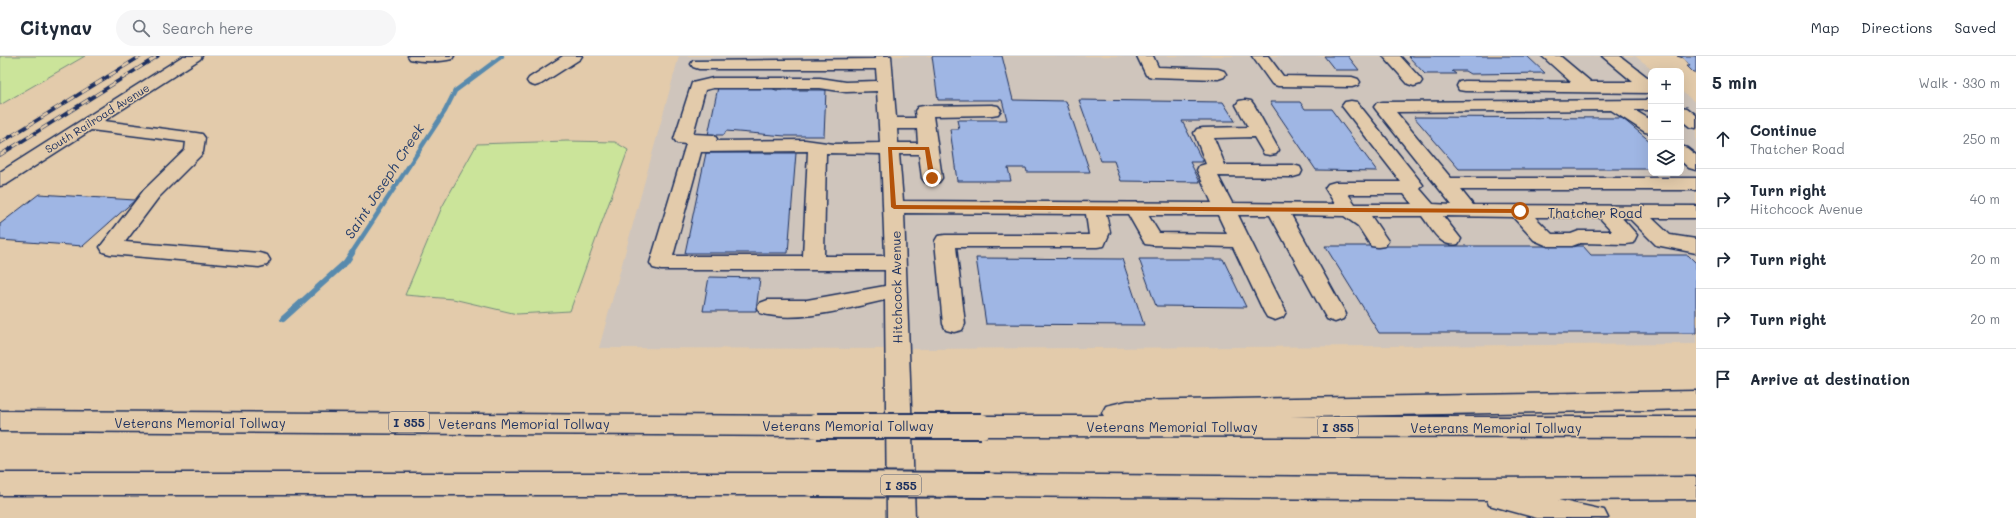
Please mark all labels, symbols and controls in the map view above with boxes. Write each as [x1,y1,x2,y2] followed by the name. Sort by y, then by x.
[116,10,396,46] search box
[20,15,92,40] text: Citynav
[130,17,152,39] icon: search
[162,18,253,38] text: Search here
[1811,18,1839,37] text: Map
[1861,18,1932,37] text: Directions
[1954,18,1996,37] text: Saved
[1648,68,1684,176] map controls
[1648,68,1684,104] button: +
[1712,71,1757,93] text: 5 min
[1919,74,2000,91] text: Walk · 330 m
[42,80,152,156] street label: South Railroad Avenue
[1648,104,1684,140] button: −
[340,119,429,242] water label: Saint Joseph Creek
[1750,120,1817,140] text: Continue
[1712,128,1734,150] icon: ahead
[1963,130,2000,147] text: 250 m
[1648,140,1684,176] button: layers
[1750,140,1844,157] text: Thatcher Road
[923,169,941,187] route end
[1750,180,1827,200] text: Turn right
[1712,188,1734,210] icon: right
[1970,190,2000,207] text: 40 m
[1750,200,1863,217] text: Hitchcock Avenue
[1511,202,1529,220] route start
[1548,204,1642,221] street label: Thatcher Road
[887,230,905,344] street label: Hitchcock Avenue
[1712,248,1734,270] icon: right
[1750,249,1827,269] text: Turn right
[1970,250,2000,267] text: 20 m
[1712,308,1734,330] icon: right
[1750,309,1827,329] text: Turn right
[1970,310,2000,327] text: 20 m
[1712,368,1734,390] icon: arrive
[1750,369,1910,389] text: Arrive at destination
[389,412,429,432] road number: I 355
[114,414,286,431] street label: Veterans Memorial Tollway
[438,415,610,432] street label: Veterans Memorial Tollway
[762,417,934,434] street label: Veterans Memorial Tollway
[1318,417,1358,437] road number: I 355
[1086,418,1258,435] street label: Veterans Memorial Tollway
[1410,419,1582,436] street label: Veterans Memorial Tollway
[881,475,921,495] road number: I 355

